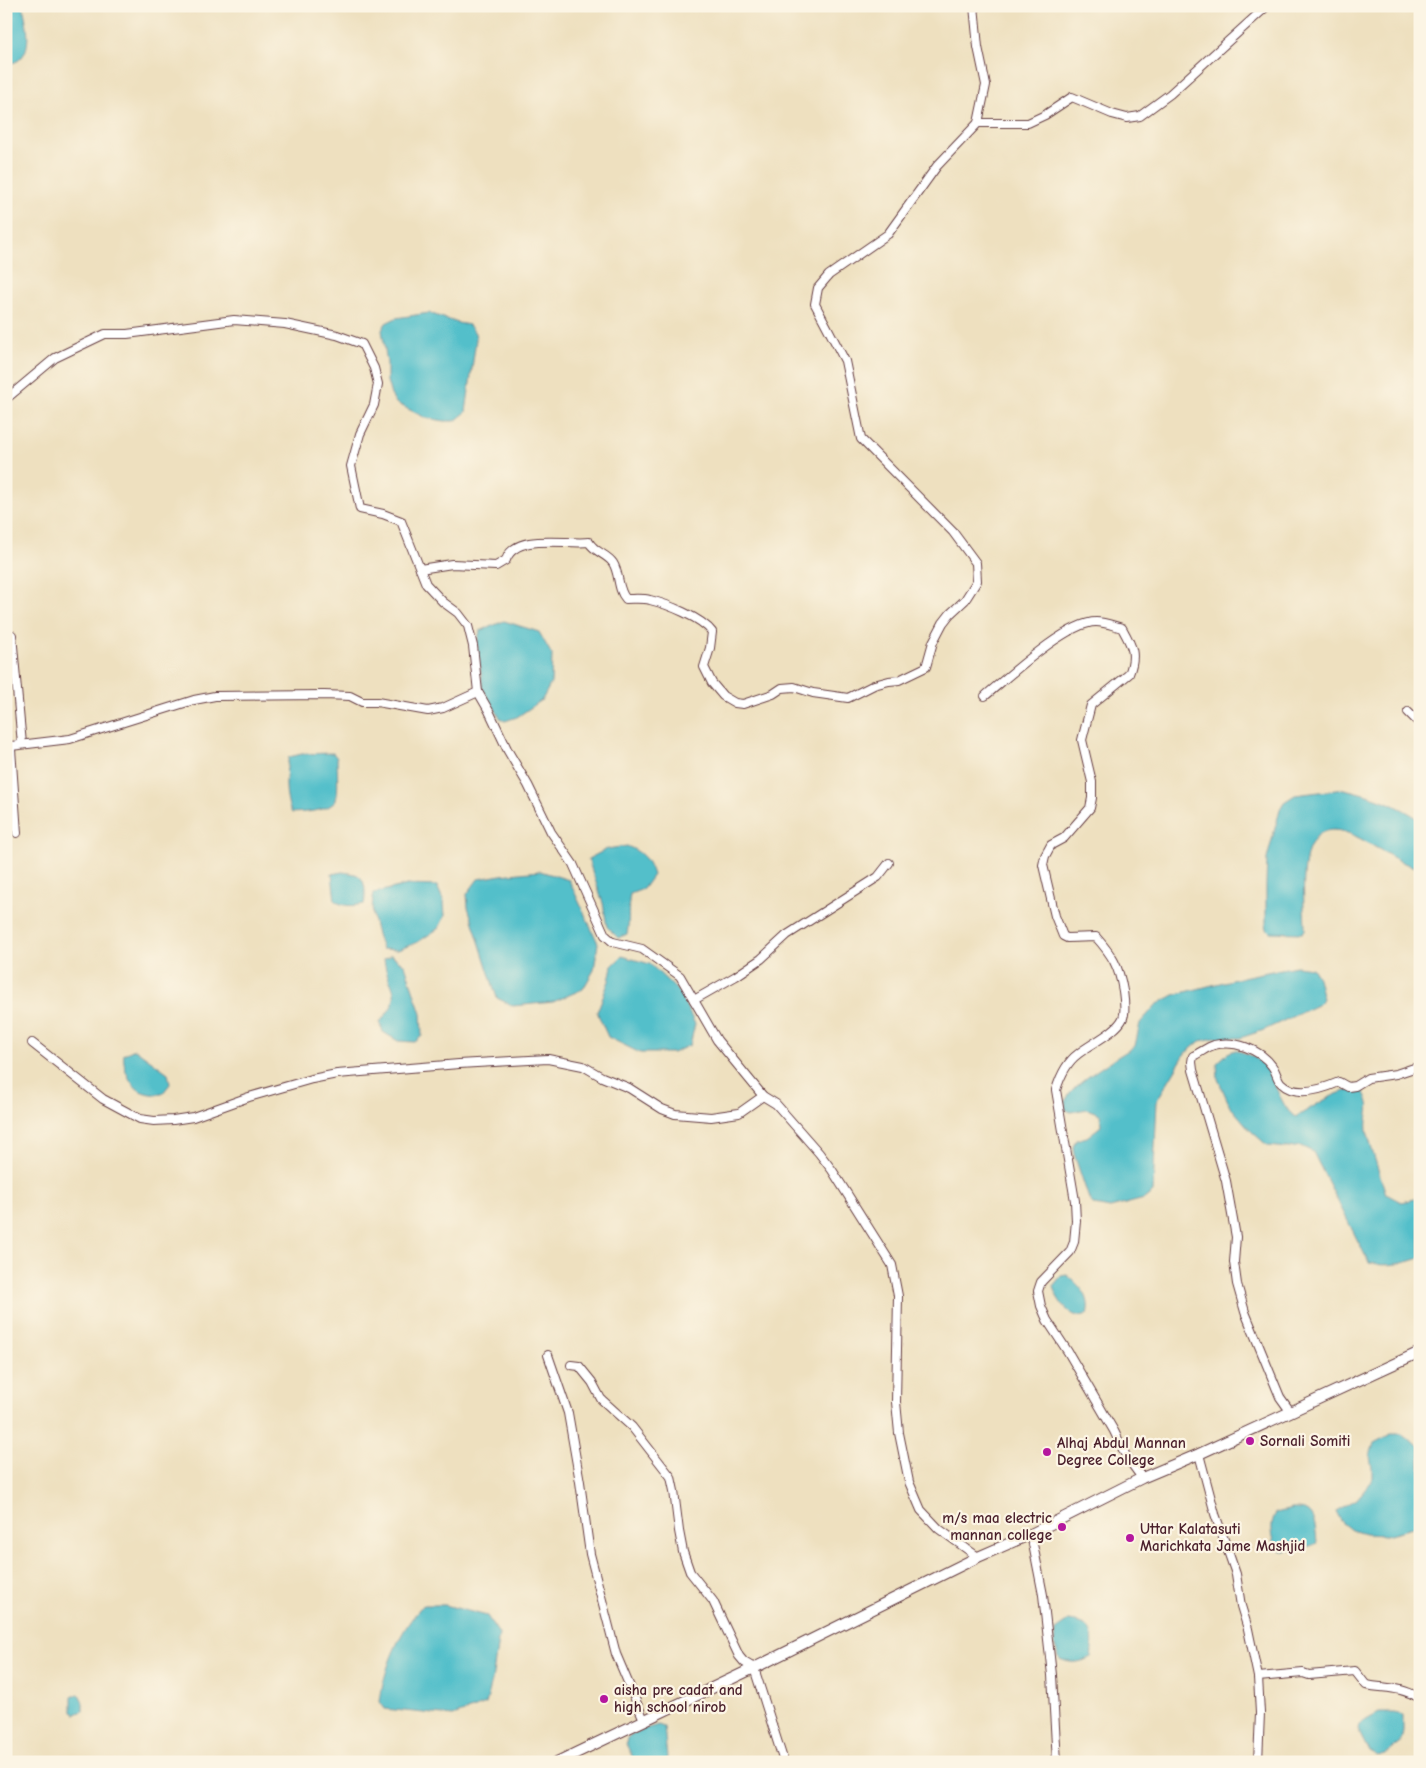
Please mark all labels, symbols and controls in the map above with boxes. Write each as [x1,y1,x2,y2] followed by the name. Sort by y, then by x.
[1260,1432,1350,1450] place label: Sornali Somiti
[1057,1434,1186,1469] place label: Alhaj Abdul Mannan Degree College
[1244,1435,1256,1447] marker: Sornali Somiti
[1041,1446,1053,1458] marker: Alhaj Abdul Mannan Degree College
[942,1509,1052,1544] place label: m/s maa electric mannan college
[1140,1520,1305,1555] place label: Uttar Kalatasuti Marichkata Jame Mashjid
[1056,1521,1068,1533] marker: m/s maa electric mannan college
[1124,1532,1136,1544] marker: Uttar Kalatasuti Marichkata Jame Mashjid
[614,1681,743,1716] place label: aisha pre cadat and high school nirob
[598,1693,610,1705] marker: aisha pre cadat and high school nirob

